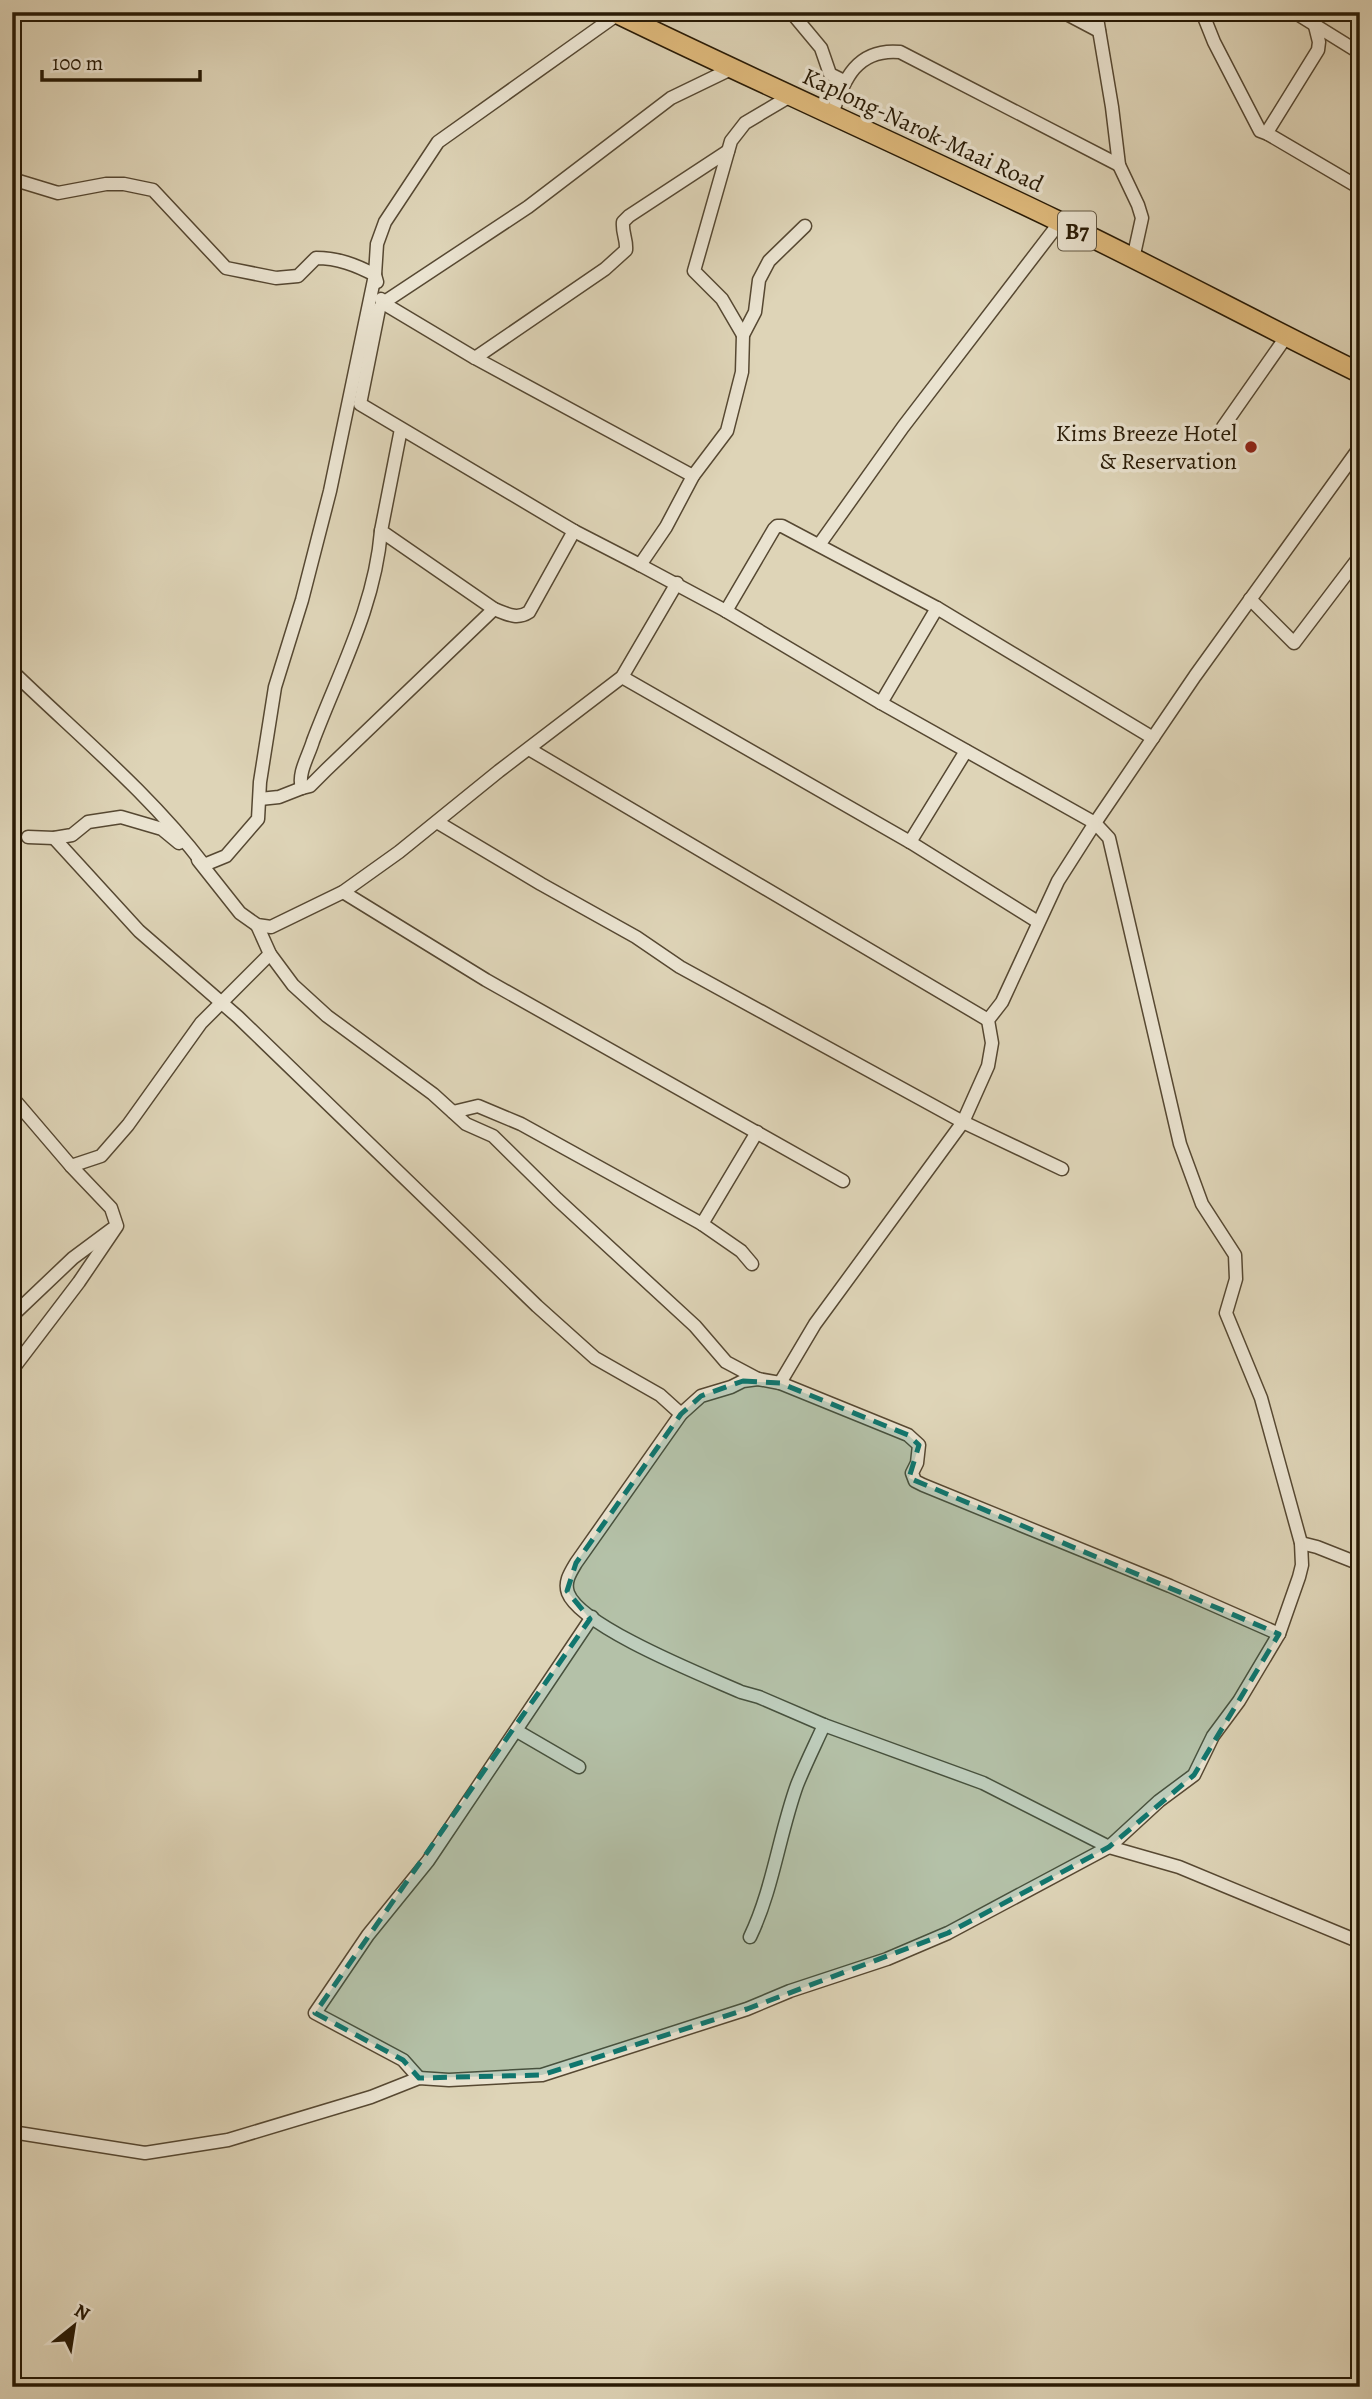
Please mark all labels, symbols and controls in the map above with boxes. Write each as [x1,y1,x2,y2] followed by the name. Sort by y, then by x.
[42,38,200,82] scale bar
[52,49,103,77] text: 100 m
[797,60,1049,200] street label: Kaplong-Narok-Maai Road
[1058,212,1096,250] road number: B7
[1056,417,1237,477] place label: Kims Breeze Hotel & Reservation
[1243,439,1259,455] marker: Kims Breeze Hotel & Reservation
[38,2290,108,2360] north arrow
[70,2297,95,2327] text: N

